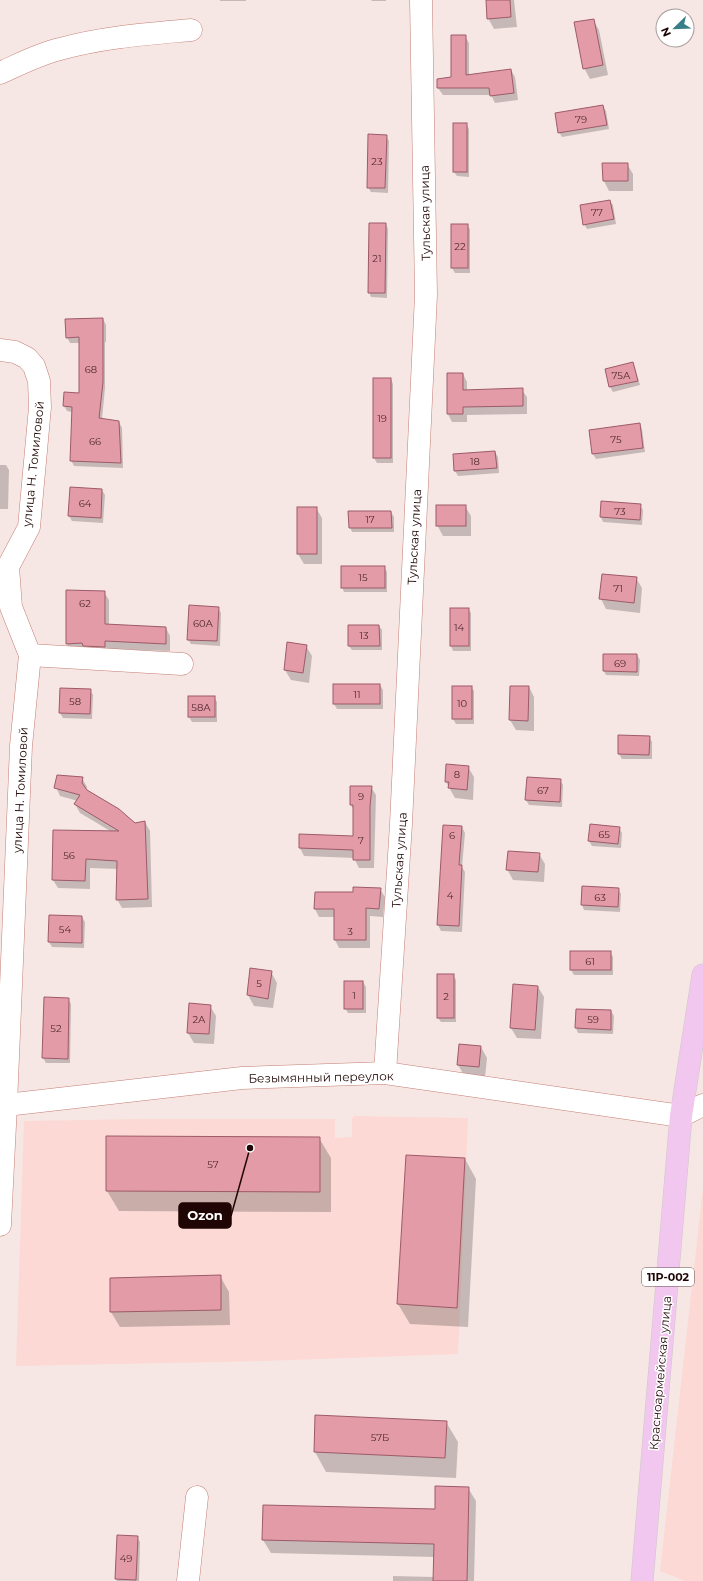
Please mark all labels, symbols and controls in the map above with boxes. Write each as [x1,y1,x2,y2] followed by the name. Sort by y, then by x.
[655,8,695,48] north arrow
[658,25,674,39] text: N
[575,113,587,126] house number: 79
[371,155,383,168] house number: 23
[417,165,433,261] street label: Тульская улица
[591,206,603,219] house number: 77
[454,240,466,253] house number: 22
[372,252,382,265] house number: 21
[85,363,97,376] house number: 68
[612,369,631,382] house number: 75А
[19,400,47,529] street label: улица Н. Томиловой
[377,412,387,425] house number: 19
[610,433,622,446] house number: 75
[89,435,101,448] house number: 66
[470,455,480,468] house number: 18
[404,489,424,585] street label: Тульская улица
[79,497,92,510] house number: 64
[614,505,626,518] house number: 73
[365,513,375,526] house number: 17
[358,571,368,584] house number: 15
[613,582,623,595] house number: 71
[79,597,91,610] house number: 62
[193,617,214,630] house number: 60А
[454,621,464,634] house number: 14
[359,629,369,642] house number: 13
[614,657,626,670] house number: 69
[353,688,361,701] house number: 11
[69,695,81,708] house number: 58
[457,697,467,710] house number: 10
[191,701,211,714] house number: 58А
[9,727,31,854] street label: улица Н. Томиловой
[454,768,460,781] house number: 8
[537,784,549,797] house number: 67
[358,790,364,803] house number: 9
[388,812,410,908] street label: Тульская улица
[598,828,610,841] house number: 65
[449,829,455,842] house number: 6
[358,834,364,847] house number: 7
[63,849,75,862] house number: 56
[447,889,454,902] house number: 4
[594,891,606,904] house number: 63
[59,923,72,936] house number: 54
[347,925,353,938] house number: 3
[585,955,595,968] house number: 61
[256,977,262,990] house number: 5
[352,989,356,1002] house number: 1
[443,990,449,1003] house number: 2
[192,1013,206,1026] house number: 2А
[587,1013,599,1026] house number: 59
[50,1022,62,1035] house number: 52
[248,1068,394,1086] street label: Безымянный переулок
[207,1158,219,1171] house number: 57
[179,1203,231,1228] callout: Ozon
[187,1207,223,1223] text: Ozon
[642,1268,694,1286] road number: 11Р-002
[646,1295,674,1451] street label: Красноармейская улица
[371,1431,389,1444] house number: 57Б
[120,1552,132,1565] house number: 49

